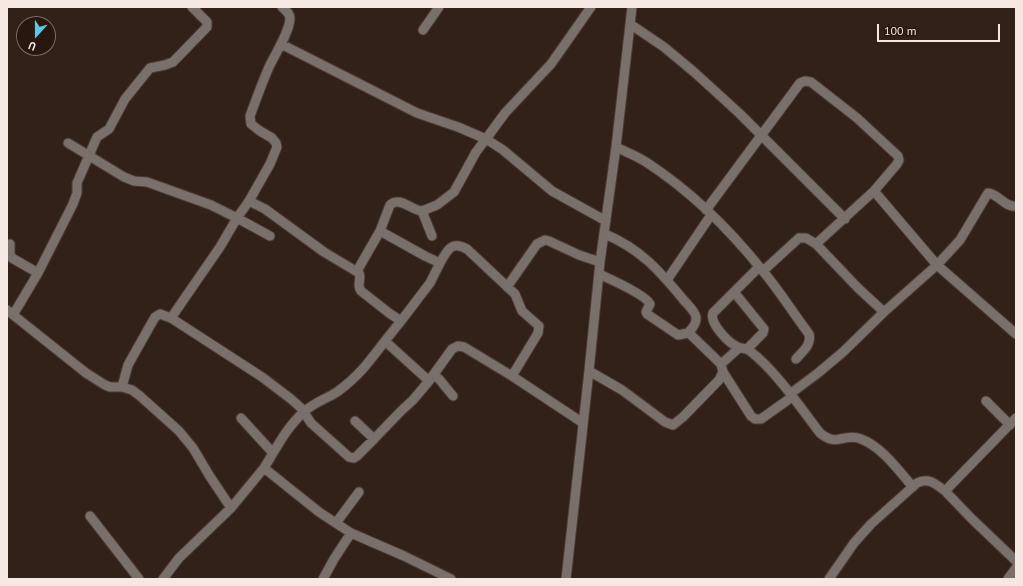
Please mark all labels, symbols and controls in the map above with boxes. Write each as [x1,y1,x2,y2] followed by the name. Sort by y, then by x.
[16,16,56,56] north arrow
[879,16,1002,42] scale bar
[884,23,917,38] text: 100 m
[26,38,38,54] text: U

